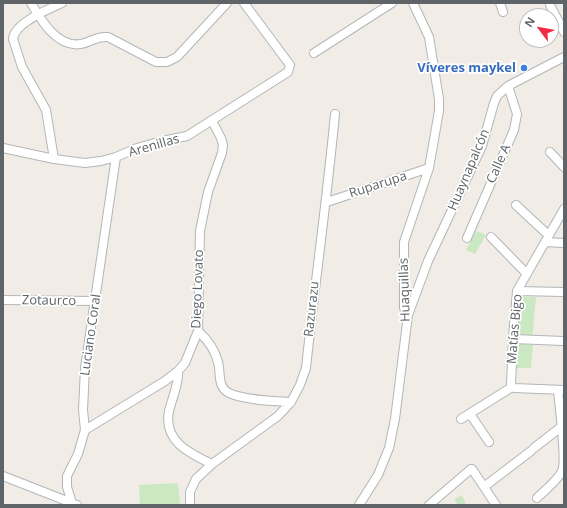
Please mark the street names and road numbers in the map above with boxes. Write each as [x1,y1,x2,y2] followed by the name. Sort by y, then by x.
[445,127,493,213] street label: Huaynapalcón
[127,131,181,161] street label: Arenillas
[484,142,514,186] street label: Calle A
[347,168,409,202] street label: Ruparupa
[189,249,207,329] street label: Diego Lovato
[396,258,414,322] street label: Huaquillas
[301,280,323,338] street label: Razurazu
[22,293,76,309] street label: Zotaurco
[78,293,104,377] street label: Luciano Coral
[504,293,526,365] street label: Matías Bigo

